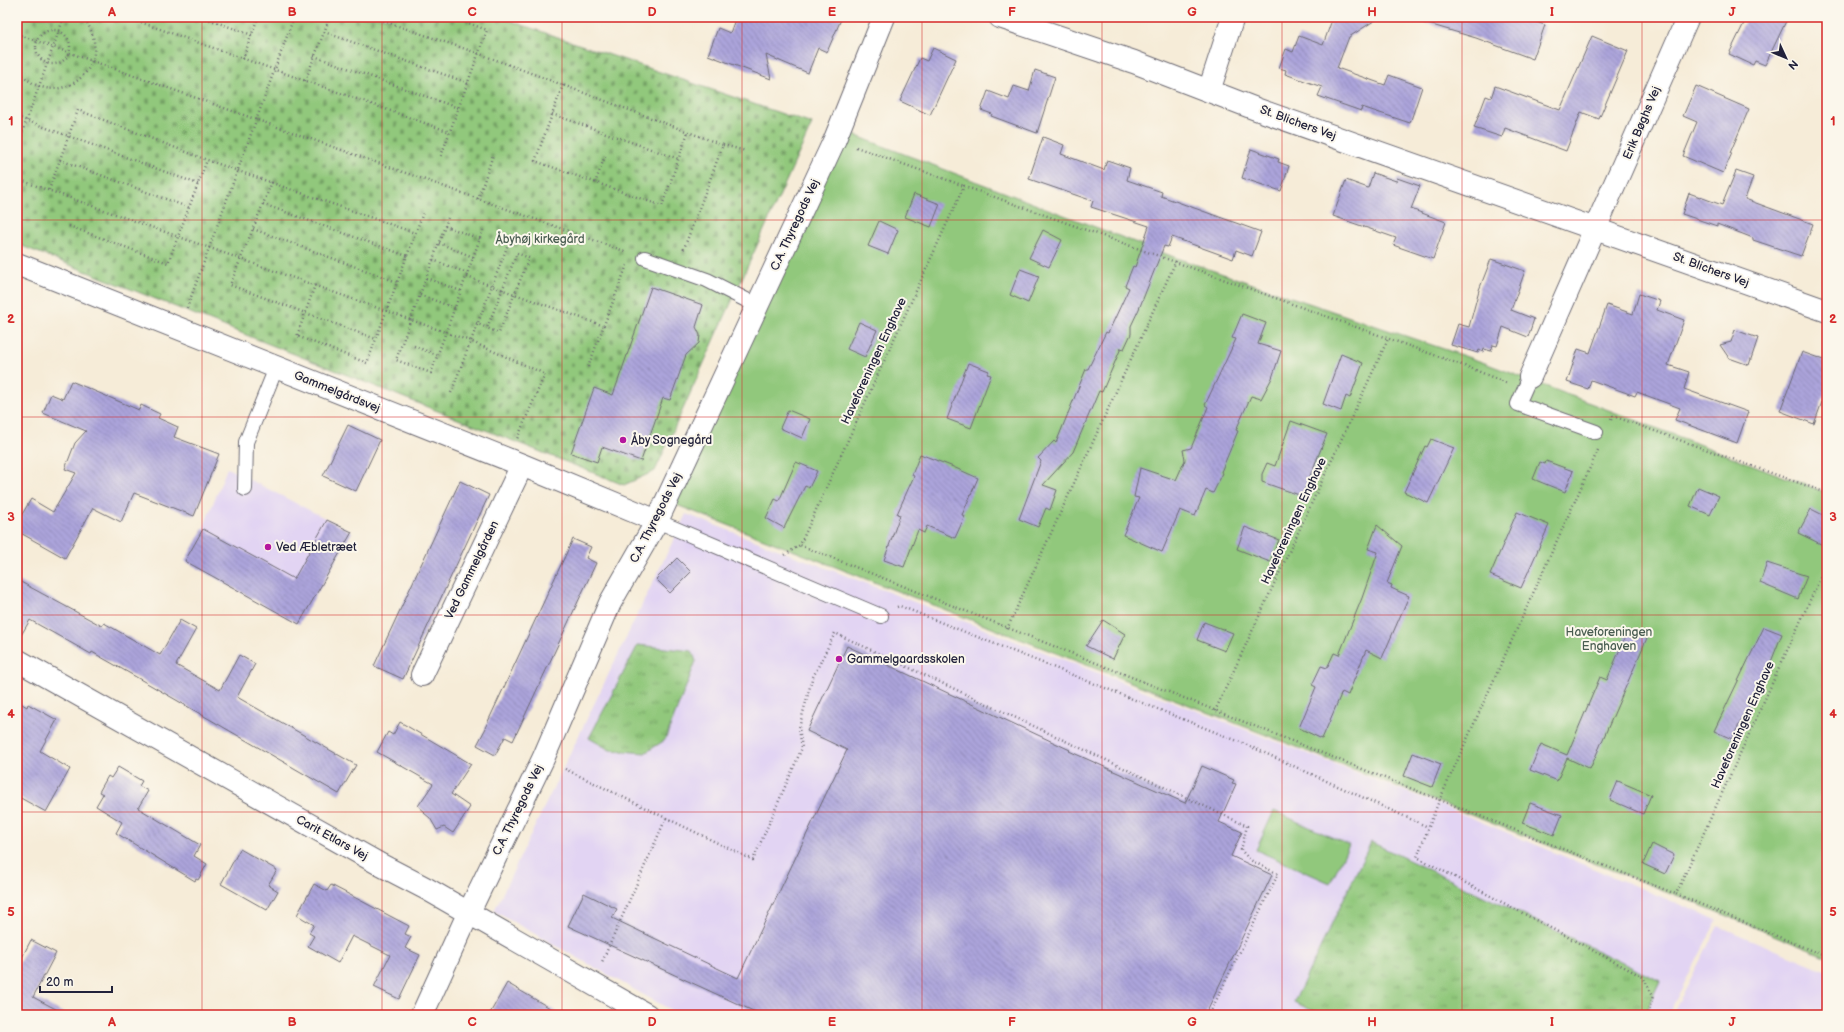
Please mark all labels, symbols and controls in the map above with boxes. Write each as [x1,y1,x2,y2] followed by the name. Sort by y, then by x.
[107,4,116,20] text: A
[287,4,297,20] text: B
[467,4,477,20] text: C
[647,4,657,20] text: D
[828,4,837,20] text: E
[1008,4,1016,20] text: F
[1187,4,1197,20] text: G
[1367,4,1377,20] text: H
[1550,4,1554,20] text: I
[1728,4,1736,20] text: J
[1766,38,1806,78] north arrow
[1785,57,1800,72] text: N
[1620,84,1664,162] street label: Erik Bøghs Vej
[1258,102,1338,144] street label: St. Blichers Vej
[8,113,14,129] text: 1
[1830,113,1836,129] text: 1
[767,177,823,273] street label: C.A. Thyregods Vej
[495,231,585,247] park label: Åbyhøj kirkegård
[1671,249,1751,291] street label: St. Blichers Vej
[838,295,910,427] street label: Haveforeningen Enghave
[7,311,15,327] text: 2
[1829,311,1837,327] text: 2
[292,368,382,416] street label: Gammelgårdsvej
[631,432,712,448] place label: Åby Sognegård
[618,435,628,445] marker: Åby Sognegård
[1258,455,1330,587] street label: Haveforeningen Enghave
[627,470,685,566] street label: C.A. Thyregods Vej
[7,509,15,525] text: 3
[1829,509,1837,525] text: 3
[442,518,502,622] street label: Ved Gammelgården
[276,540,357,555] place label: Ved Æbletræet
[263,542,273,552] marker: Ved Æbletræet
[1566,625,1653,654] park label: Haveforeningen Enghaven
[847,652,965,667] place label: Gammelgaardsskolen
[834,654,844,664] marker: Gammelgaardsskolen
[1708,659,1778,791] street label: Haveforeningen Enghave
[7,706,15,722] text: 4
[1829,706,1837,722] text: 4
[489,762,547,858] street label: C.A. Thyregods Vej
[293,812,371,864] street label: Carit Etlars Vej
[7,904,15,920] text: 5
[1829,904,1837,920] text: 5
[40,968,112,994] scale bar
[46,975,73,990] text: 20 m
[107,1014,116,1030] text: A
[287,1014,297,1030] text: B
[467,1014,477,1030] text: C
[647,1014,657,1030] text: D
[828,1014,837,1030] text: E
[1008,1014,1016,1030] text: F
[1187,1014,1197,1030] text: G
[1367,1014,1377,1030] text: H
[1550,1014,1554,1030] text: I
[1728,1014,1736,1030] text: J

